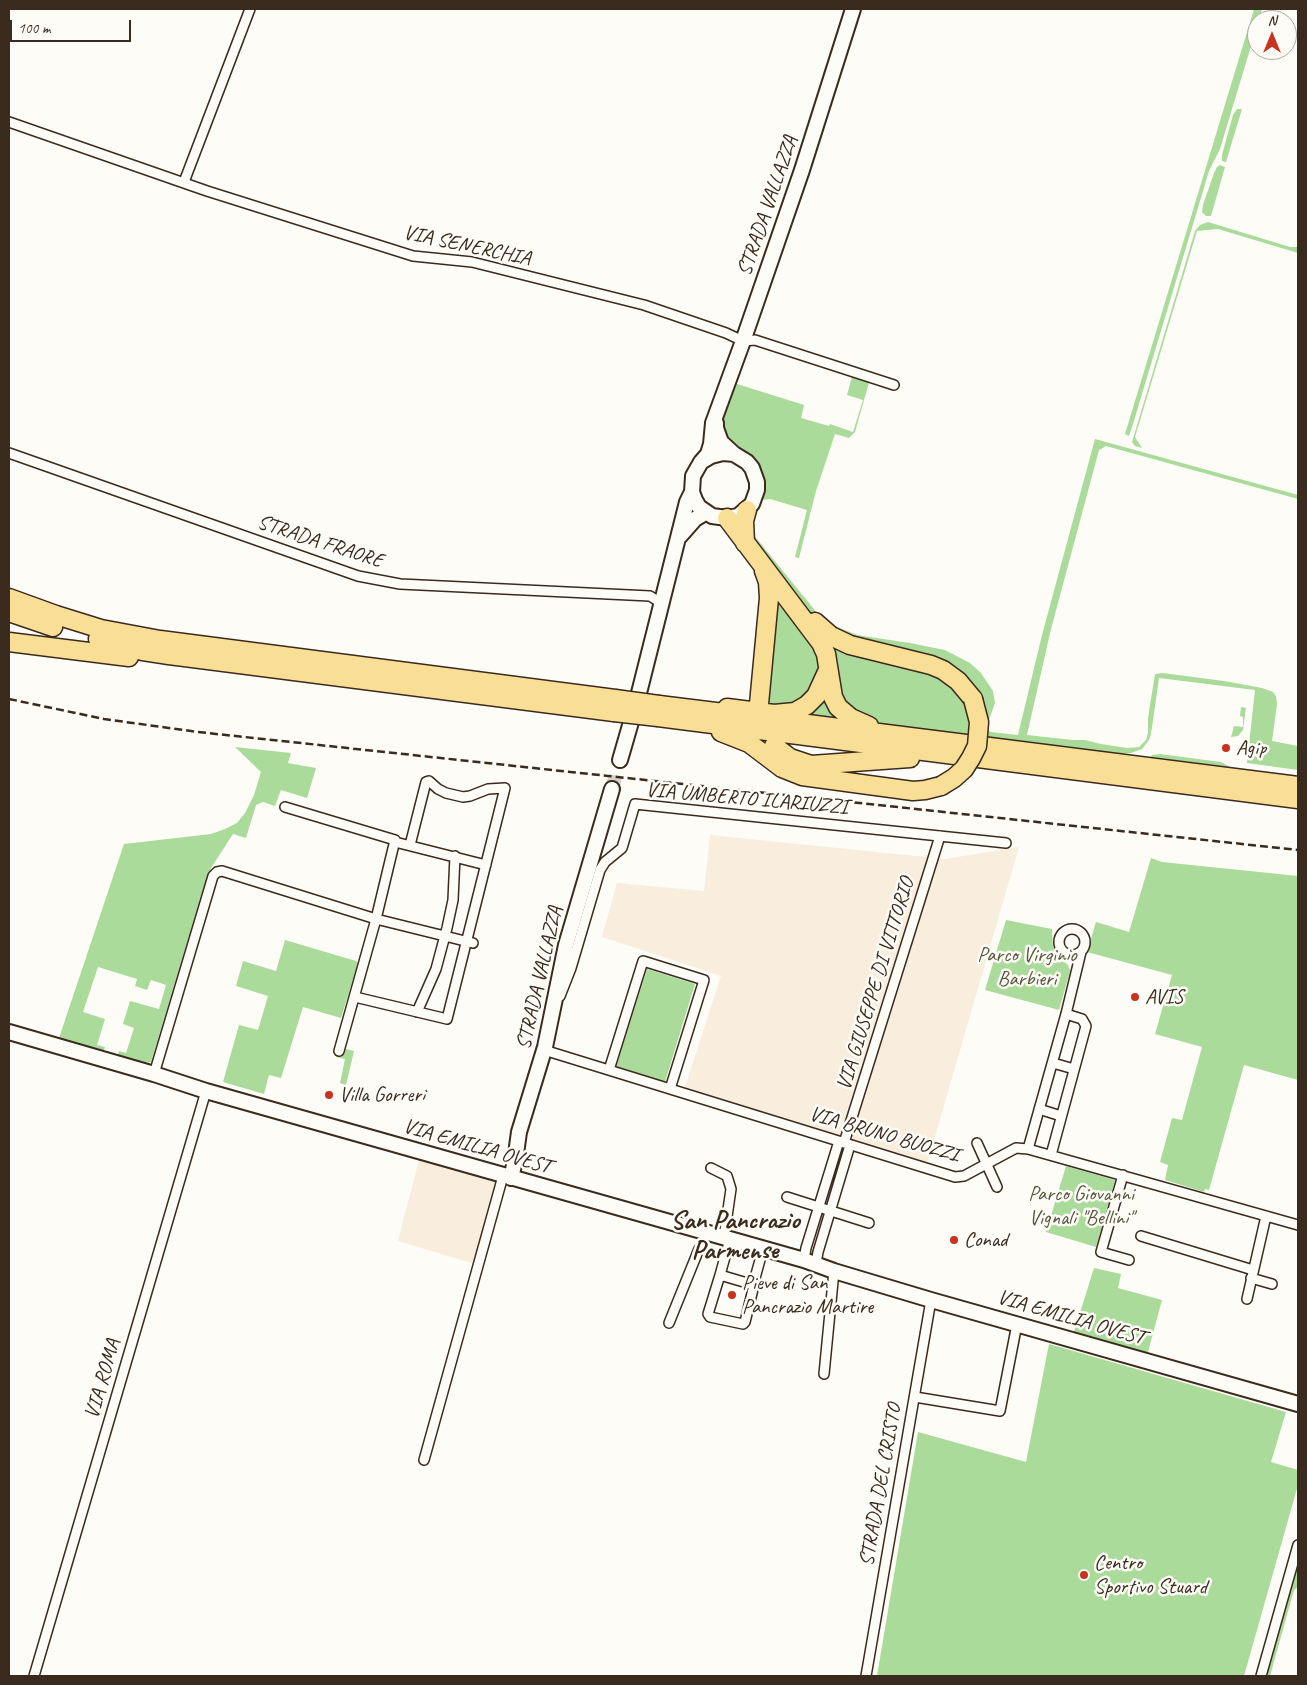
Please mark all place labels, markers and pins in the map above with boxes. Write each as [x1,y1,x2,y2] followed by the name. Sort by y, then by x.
[1236,735,1266,761] place label: Agip
[1220,742,1232,754] marker: Agip
[1145,984,1183,1010] place label: AVIS
[1129,991,1141,1003] marker: AVIS
[339,1082,425,1108] place label: Villa Gorreri
[323,1089,335,1101] marker: Villa Gorreri
[964,1227,1007,1253] place label: Conad
[948,1234,960,1246] marker: Conad
[742,1270,873,1320] place label: Pieve di San Pancrazio Martire
[726,1289,738,1301] marker: Pieve di San Pancrazio Martire
[1094,1550,1207,1600] place label: Centro Sportivo Stuard
[1078,1569,1090,1581] marker: Centro Sportivo Stuard

